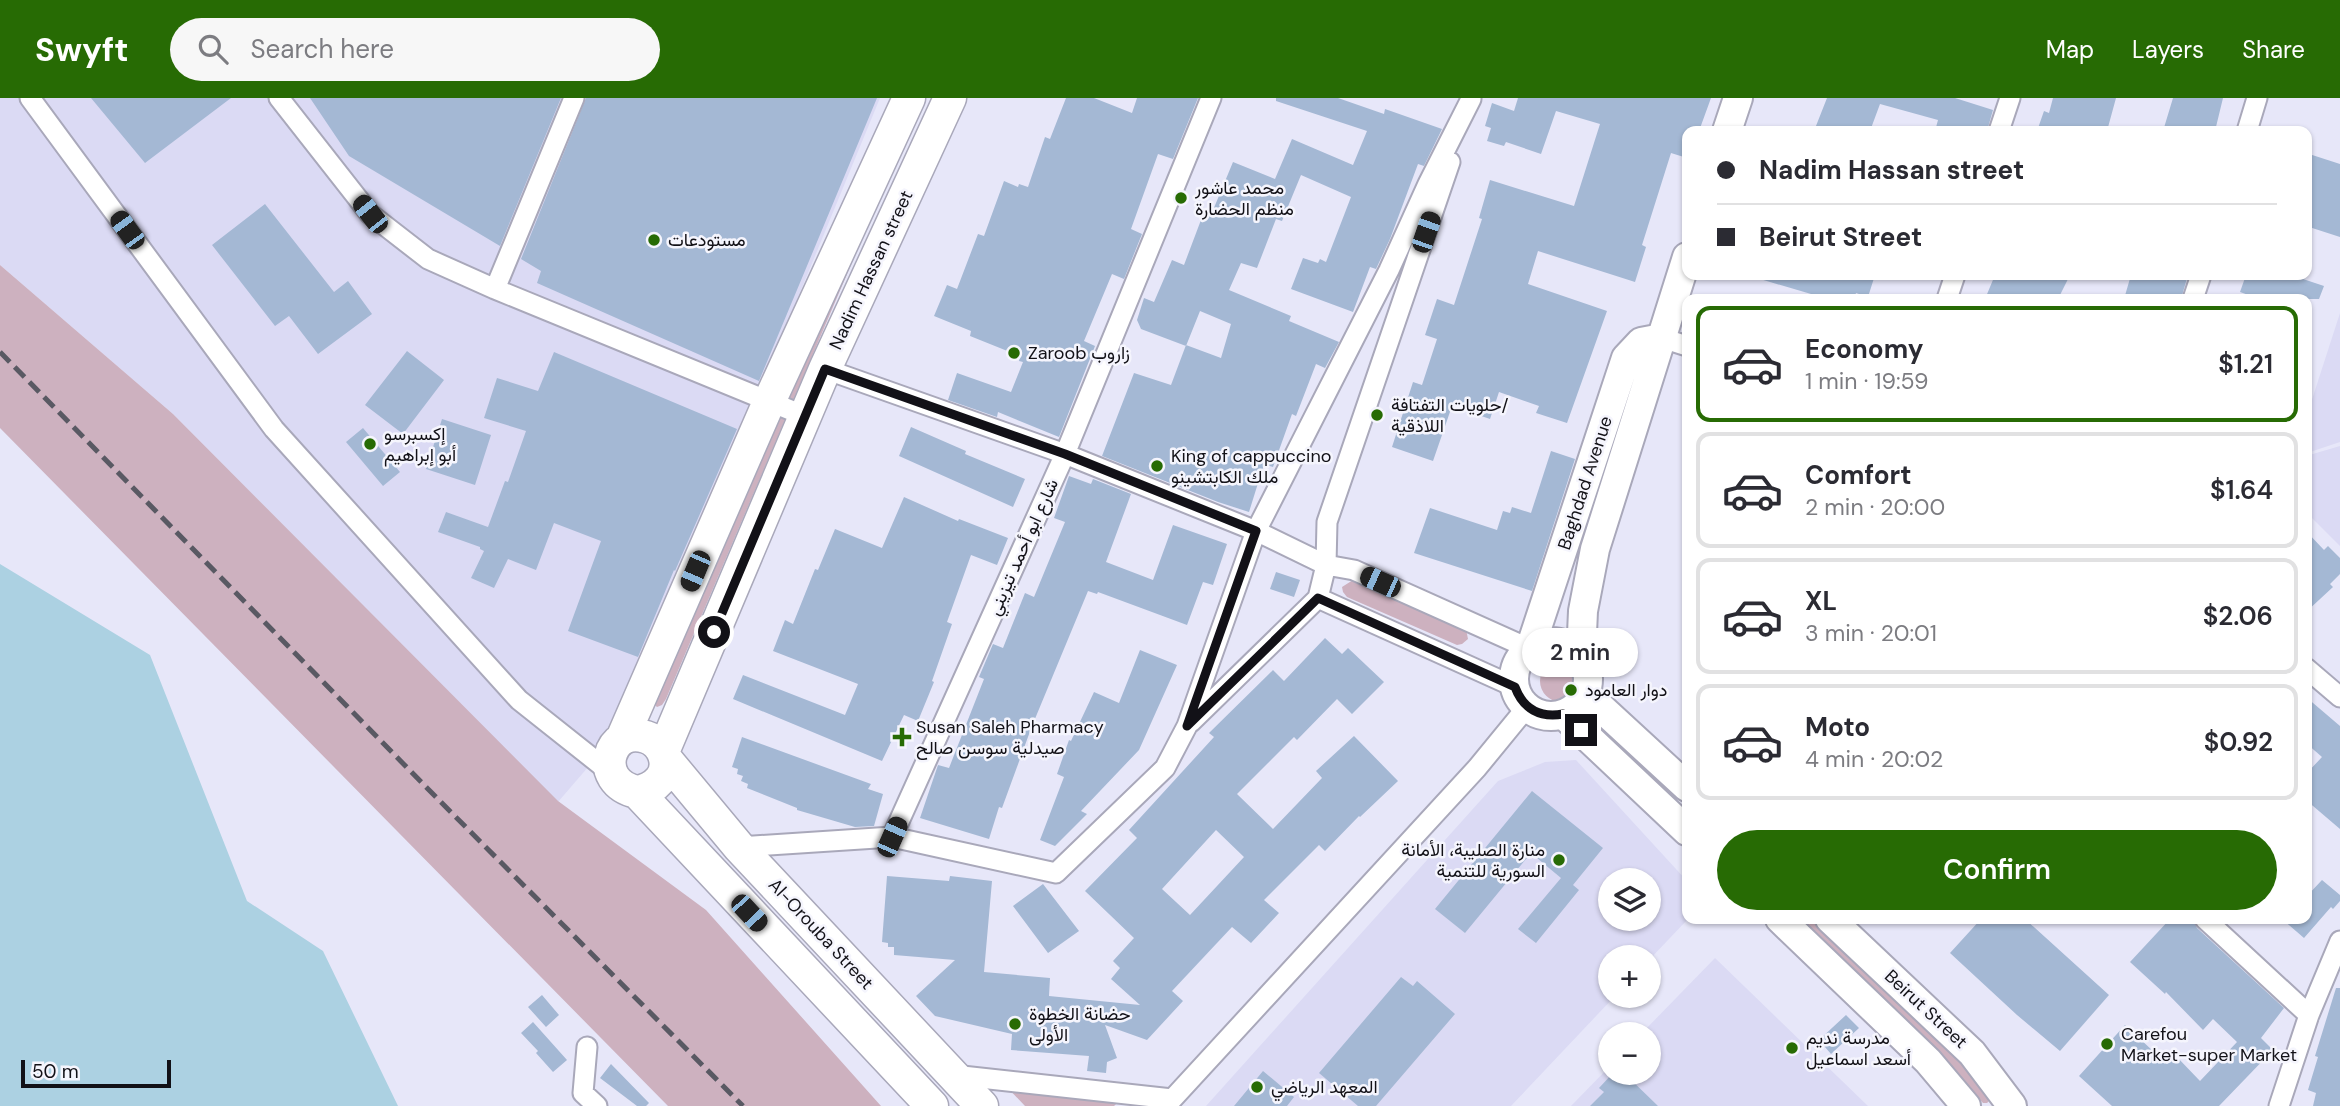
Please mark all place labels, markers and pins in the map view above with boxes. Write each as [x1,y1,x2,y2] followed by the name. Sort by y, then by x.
[1194,176,1294,221] place label: محمد عاشور منظم الحضارة
[1173,190,1189,206] marker: محمد عاشور منظم الحضارة
[668,228,746,252] place label: مستودعات
[646,232,662,248] marker: مستودعات
[1028,341,1130,365] place label: Zaroob زاروب
[1006,345,1022,361] marker: Zaroob زاروب
[1391,393,1509,438] place label: حلويات التفتافة/ اللاذقية
[1369,407,1385,423] marker: حلويات التفتافة/ اللاذقية
[384,422,456,467] place label: إكسبرسو أبو إبراهيم
[362,436,378,452] marker: إكسبرسو أبو إبراهيم
[1171,444,1331,489] place label: King of cappuccino ملك الكابتشينو
[1149,458,1165,474] marker: King of cappuccino ملك الكابتشينو
[1585,678,1667,702] place label: دوار العامود
[1563,682,1579,698] marker: دوار العامود
[916,715,1104,760] place label: Susan Saleh Pharmacy صيدلية سوسن صالح
[894,729,910,745] marker: Susan Saleh Pharmacy صيدلية سوسن صالح
[1401,838,1545,883] place label: منارة الصليبة، الأمانة السورية للتنمية
[1551,852,1567,868] marker: منارة الصليبة، الأمانة السورية للتنمية
[1029,1002,1131,1047] place label: حضانة الخطوة الأولى
[1007,1016,1023,1032] marker: حضانة الخطوة الأولى
[2121,1022,2297,1067] place label: Carefou Market-super Market
[1806,1026,1911,1071] place label: مدرسة نديم أسعد اسماعيل
[2099,1036,2115,1052] marker: Carefou Market-super Market
[1784,1040,1800,1056] marker: مدرسة نديم أسعد اسماعيل
[1271,1075,1378,1102] place label: المعهد الرياضي
[1249,1079,1265,1095] marker: المعهد الرياضي

